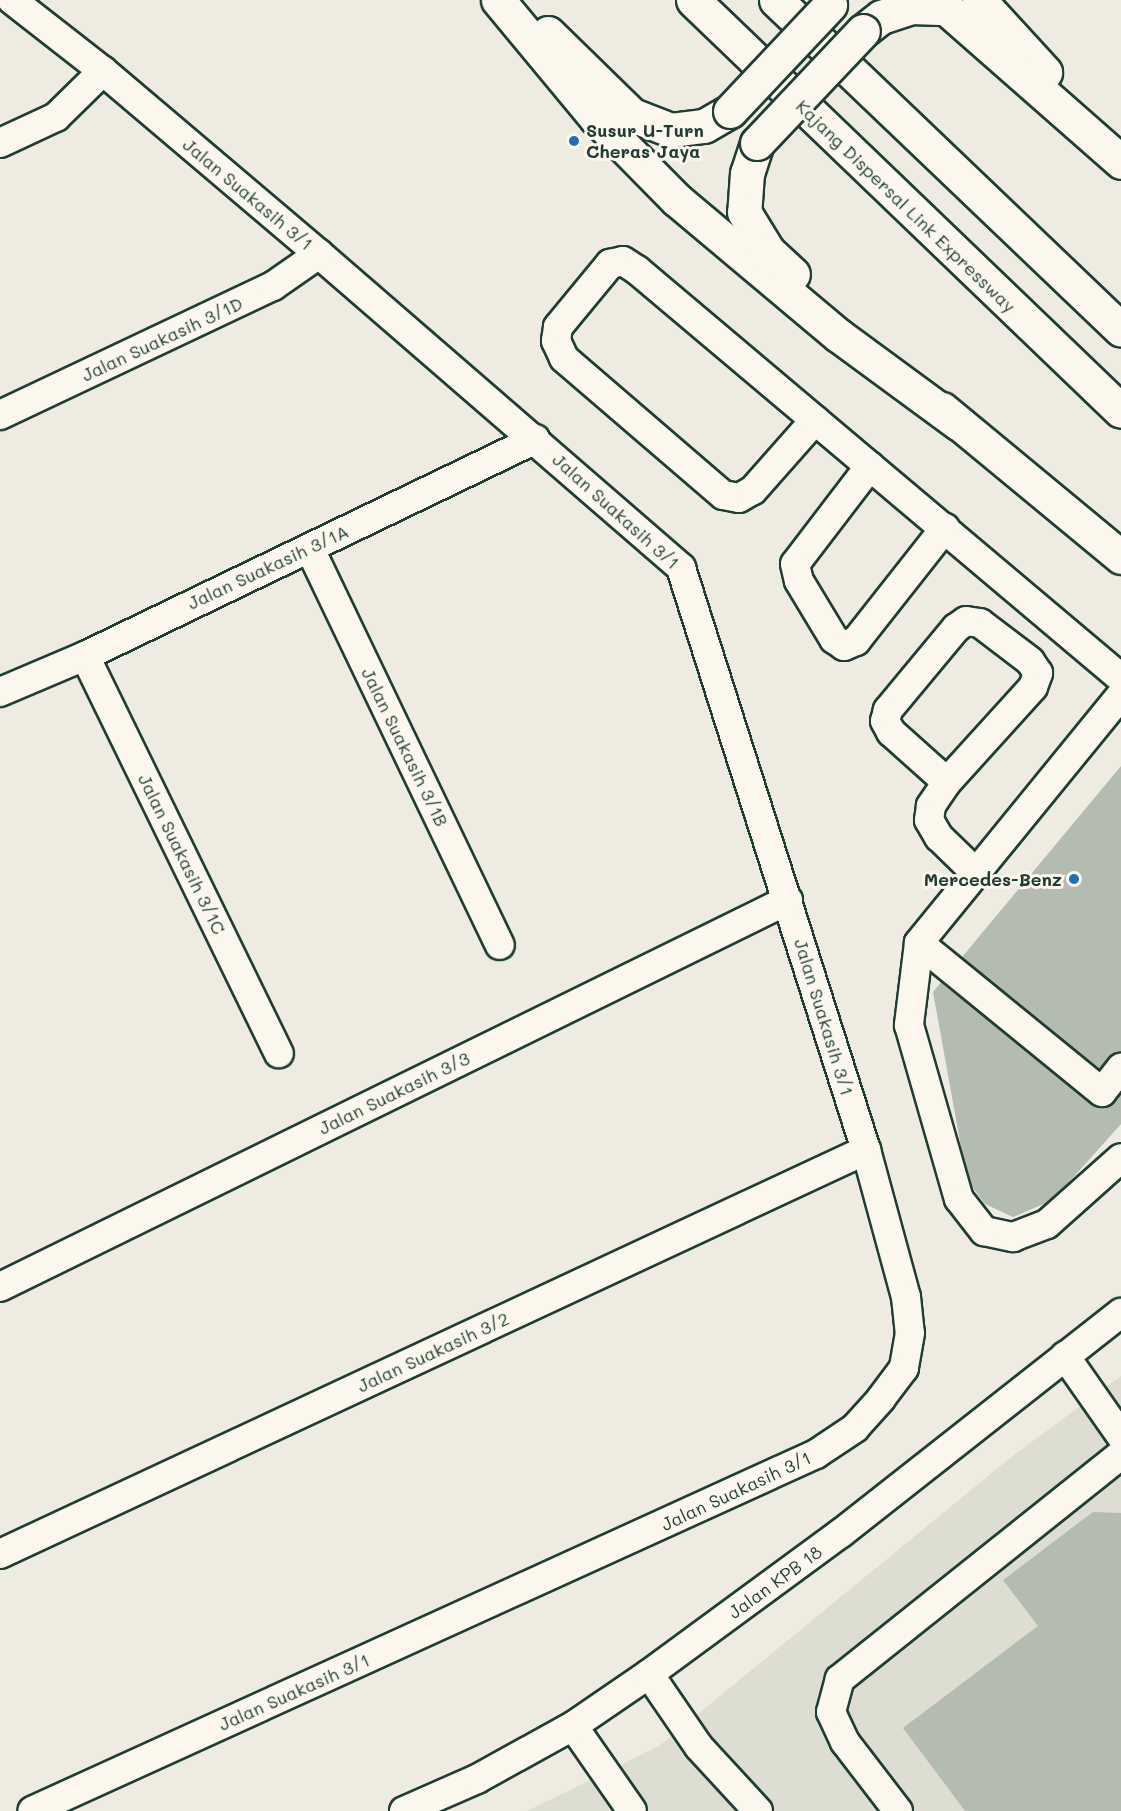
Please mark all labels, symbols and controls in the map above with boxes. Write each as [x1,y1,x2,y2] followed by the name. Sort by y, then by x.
[792,95,1020,317] street label: Kajang Dispersal Link Expressway
[586,120,704,162] place label: Susur U-Turn Cheras Jaya
[179,133,317,255] street label: Jalan Suakasih 3/1
[567,134,581,148] marker: Susur U-Turn Cheras Jaya
[78,292,246,386] street label: Jalan Suakasih 3/1D
[548,449,684,573] street label: Jalan Suakasih 3/1
[184,520,352,614] street label: Jalan Suakasih 3/1A
[357,664,453,830] street label: Jalan Suakasih 3/1B
[134,770,230,938] street label: Jalan Suakasih 3/1C
[924,868,1062,890] place label: Mercedes-Benz
[1067,872,1081,886] marker: Mercedes-Benz
[790,936,858,1098] street label: Jalan Suakasih 3/1
[315,1047,473,1139] street label: Jalan Suakasih 3/3
[354,1307,512,1397] street label: Jalan Suakasih 3/2
[658,1447,814,1535] street label: Jalan Suakasih 3/1
[724,1541,826,1623] street label: Jalan KPB 18
[215,1649,373,1735] street label: Jalan Suakasih 3/1

